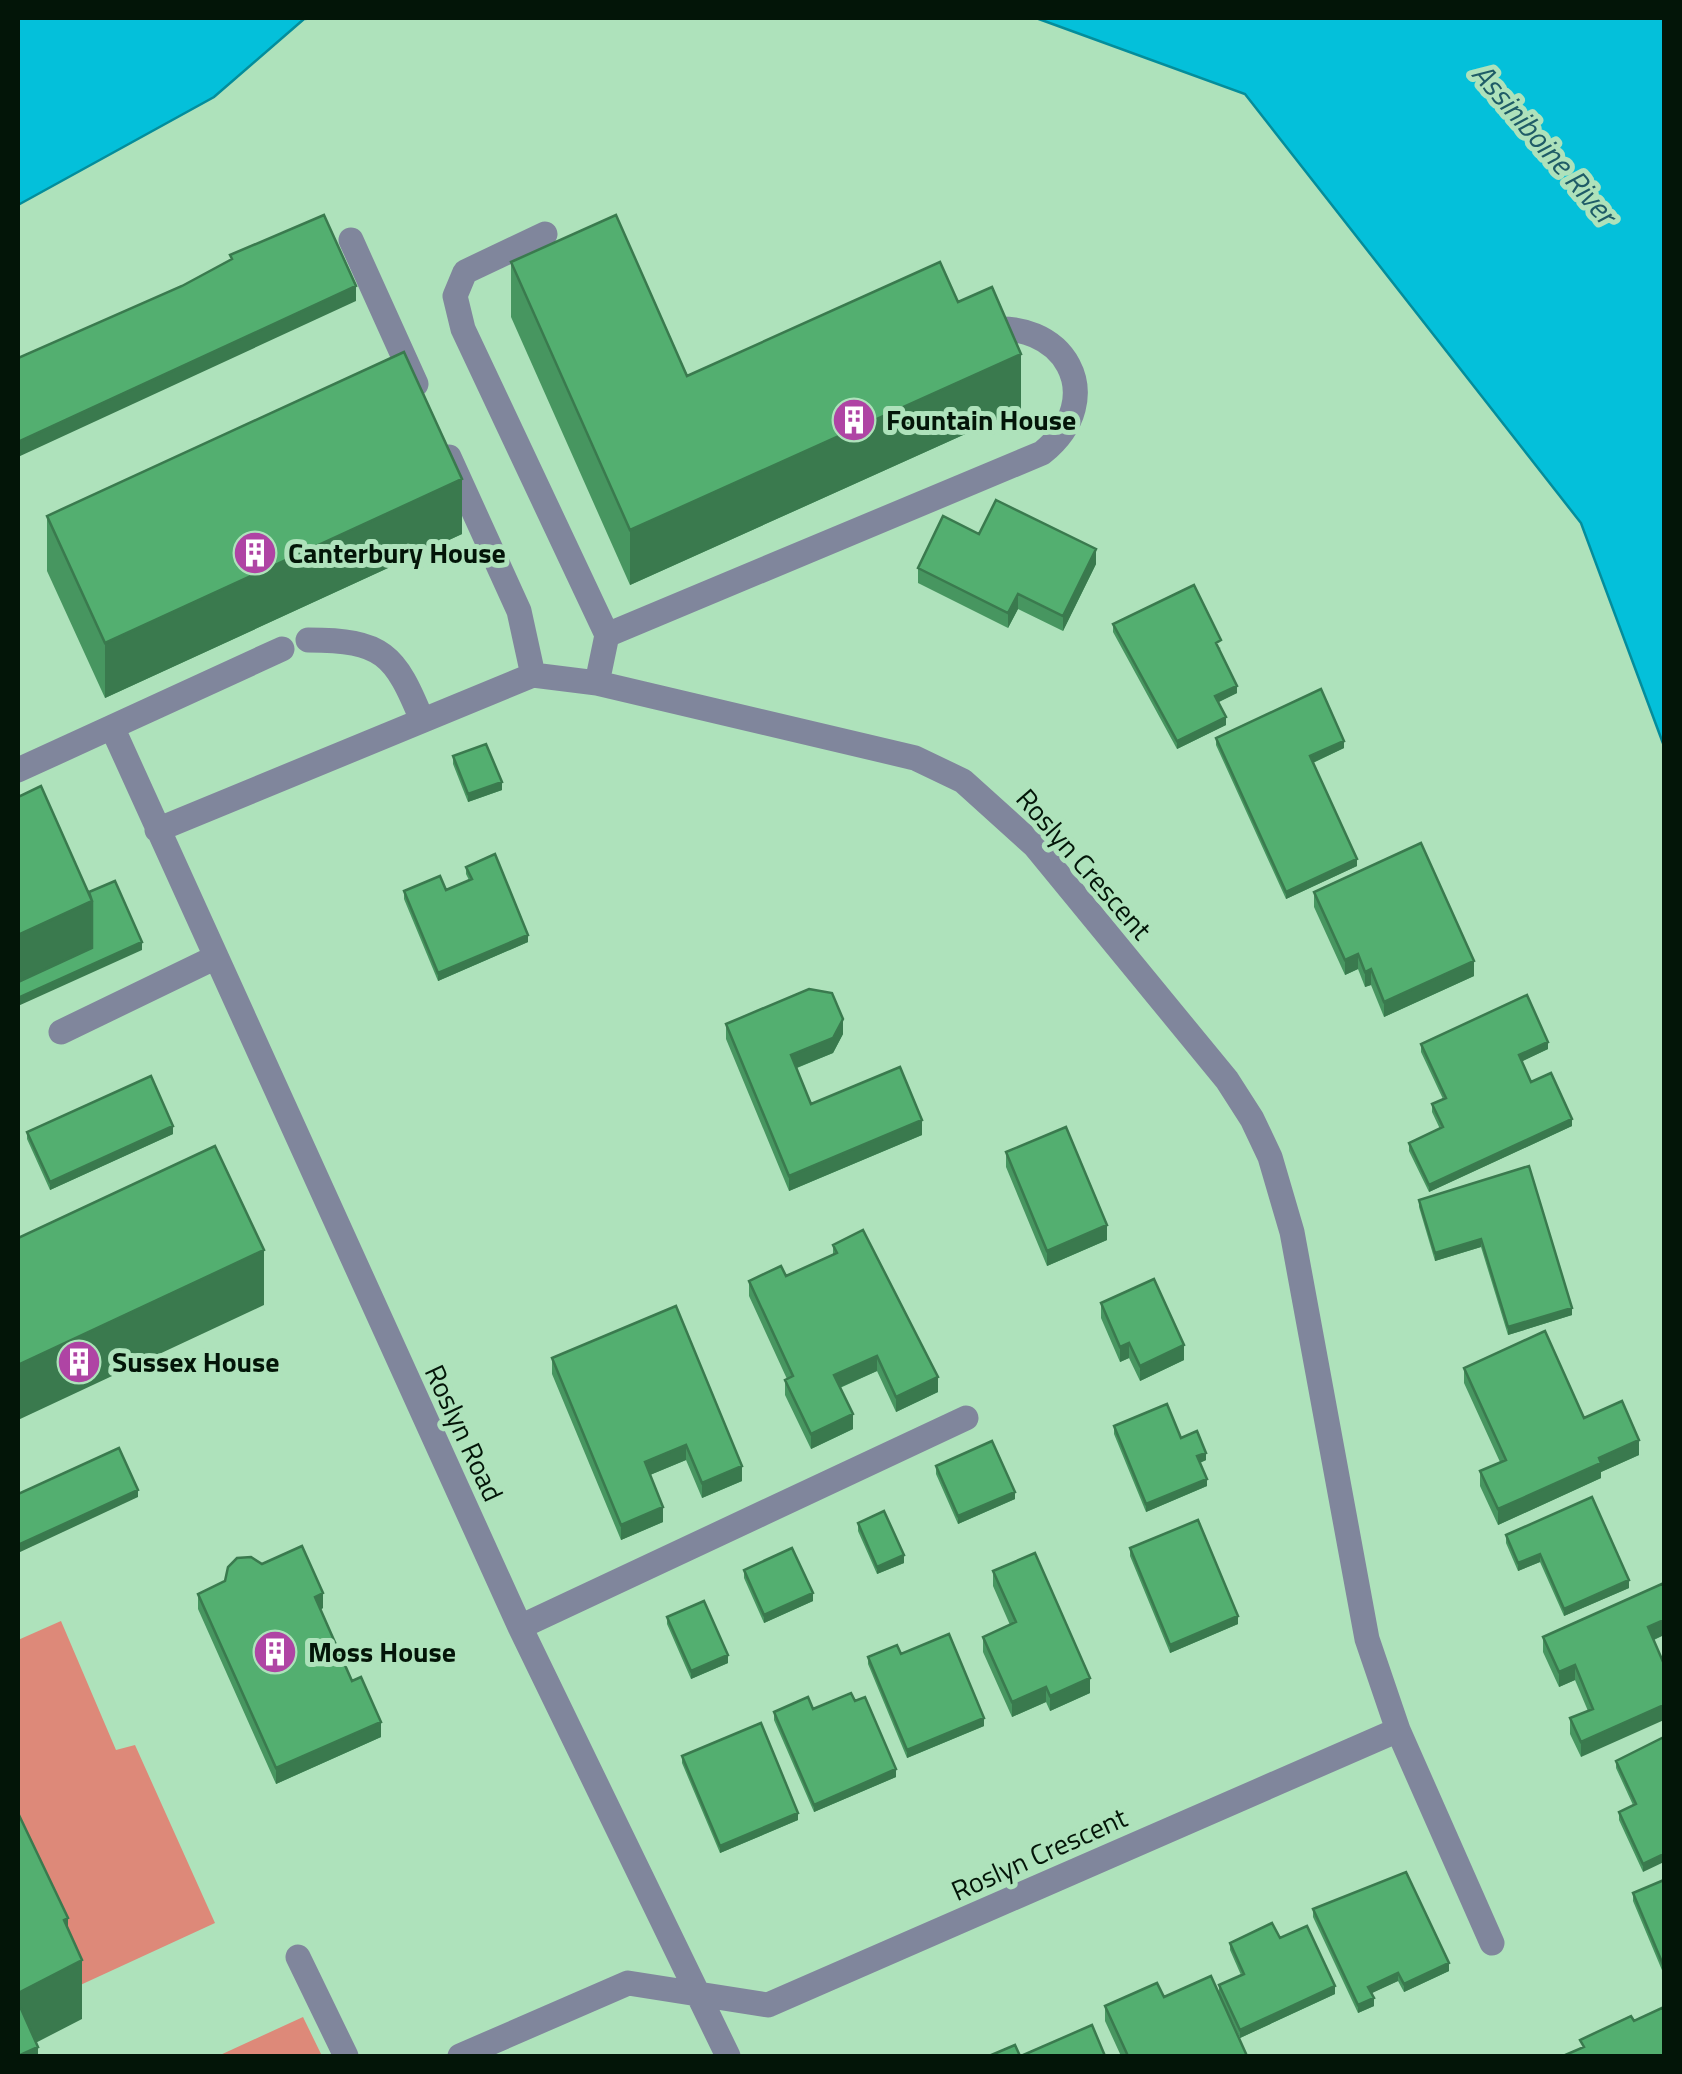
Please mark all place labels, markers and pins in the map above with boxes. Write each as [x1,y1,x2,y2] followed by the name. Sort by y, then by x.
[831,397,877,443] building icon: Fountain House
[886,398,1076,441] place label: Fountain House
[232,530,278,576] building icon: Canterbury House
[288,531,506,574] place label: Canterbury House
[56,1339,102,1385] building icon: Sussex House
[112,1340,280,1383] place label: Sussex House
[252,1629,298,1675] building icon: Moss House
[308,1630,456,1673] place label: Moss House

